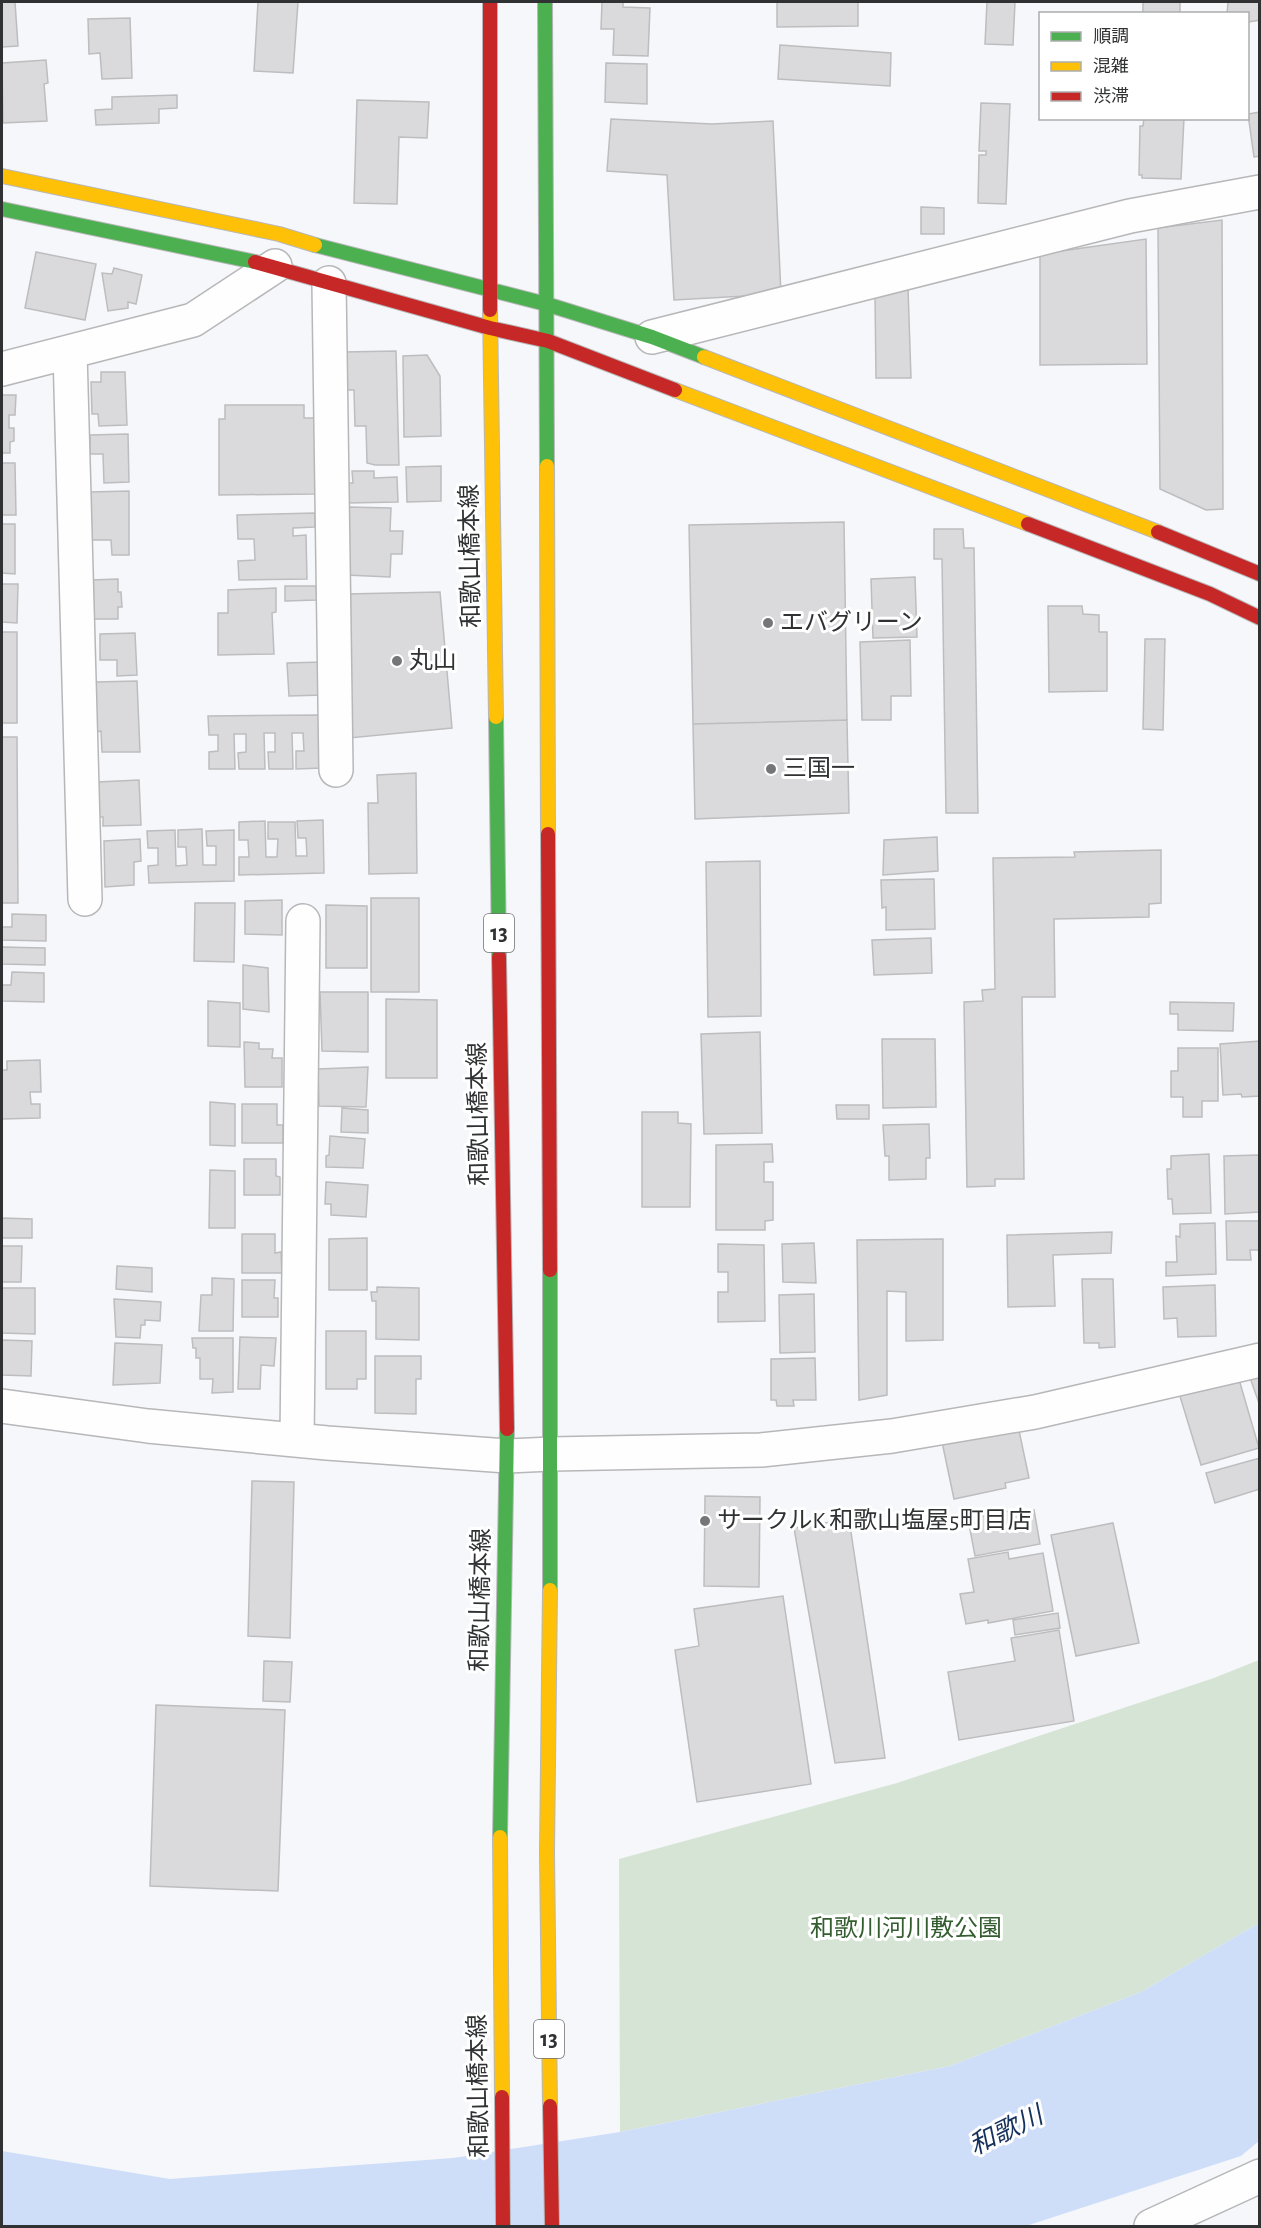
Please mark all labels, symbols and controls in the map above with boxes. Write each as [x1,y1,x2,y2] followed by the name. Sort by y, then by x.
[1039,12,1249,120] legend
[1093,28,1129,46] text: 順調
[1093,56,1129,76] text: 混雑
[1093,87,1129,106] text: 渋滞
[456,484,484,628] street label: 和歌山橋本線
[780,609,923,635] place label: エバグリーン
[761,616,775,630] marker: エバグリーン
[409,647,457,673] place label: 丸山
[390,654,404,668] marker: 丸山
[783,756,855,781] place label: 三国一
[764,762,778,776] marker: 三国一
[484,914,514,952] road number: 13
[464,1042,492,1186] street label: 和歌山橋本線
[717,1507,1031,1533] place label: サークルK 和歌山塩屋5町目店
[698,1514,712,1528] marker: サークルK 和歌山塩屋5町目店
[466,1528,494,1672] street label: 和歌山橋本線
[810,1915,1002,1941] park label: 和歌川河川敷公園
[464,2014,492,2158] street label: 和歌山橋本線
[534,2020,564,2058] road number: 13
[965,2100,1049,2160] water label: 和歌川

